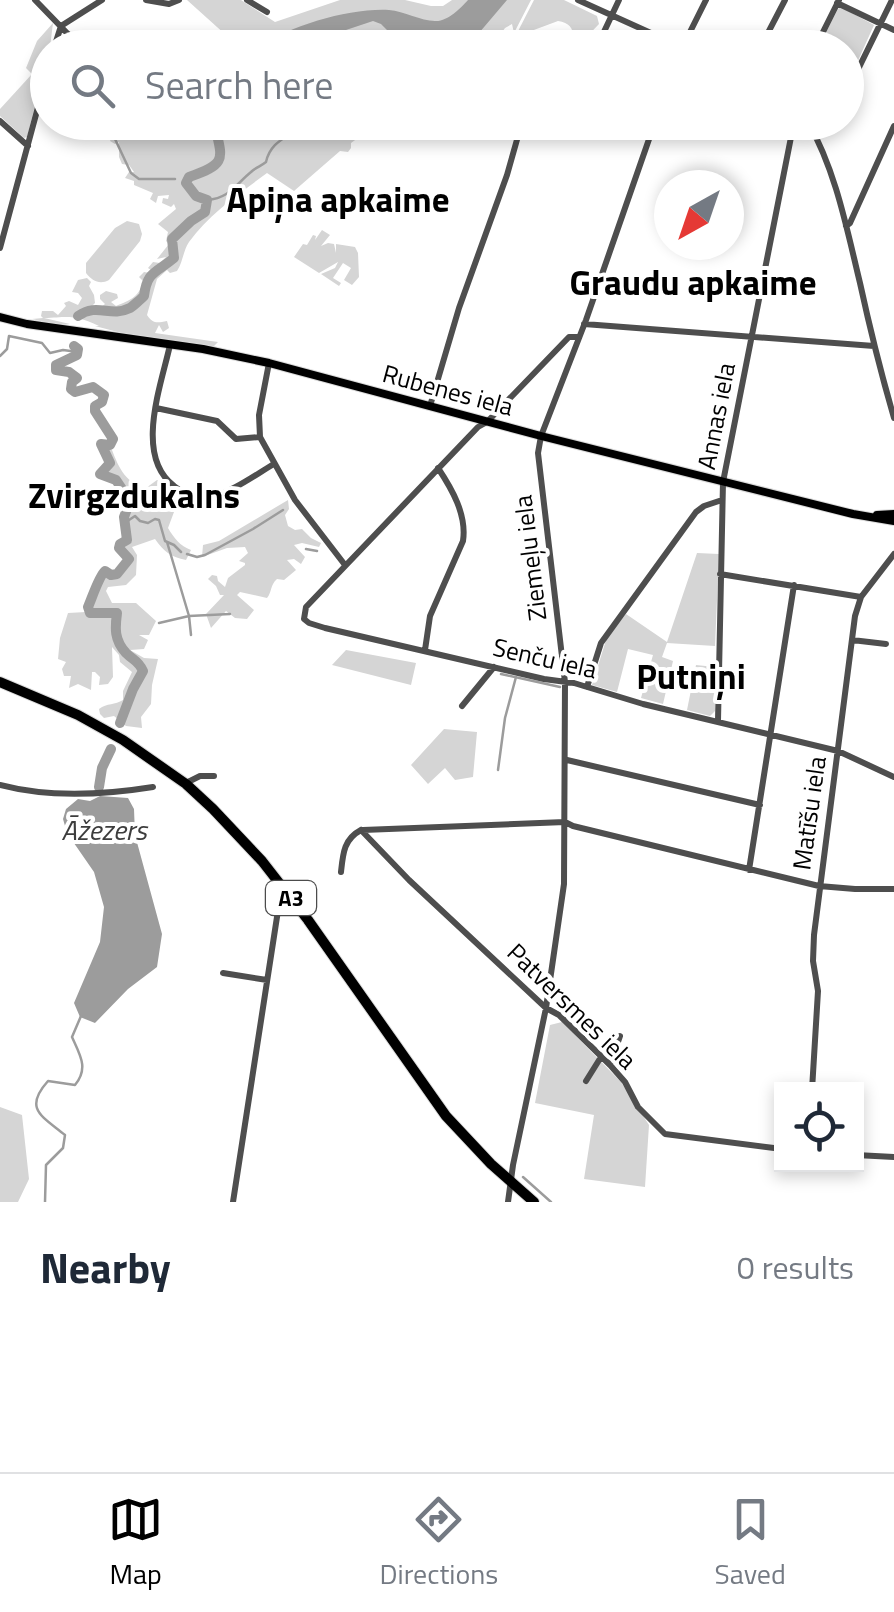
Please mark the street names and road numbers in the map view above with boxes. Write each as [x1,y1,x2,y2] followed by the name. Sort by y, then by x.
[378,354,518,426] street label: Rubenes iela
[687,359,745,473] street label: Annas iela
[503,493,557,623] street label: Ziemeļu iela
[489,628,601,689] street label: Senču iela
[782,753,836,872] street label: Matīšu iela
[266,881,316,915] road number: A3
[498,934,646,1078] street label: Patversmes iela

